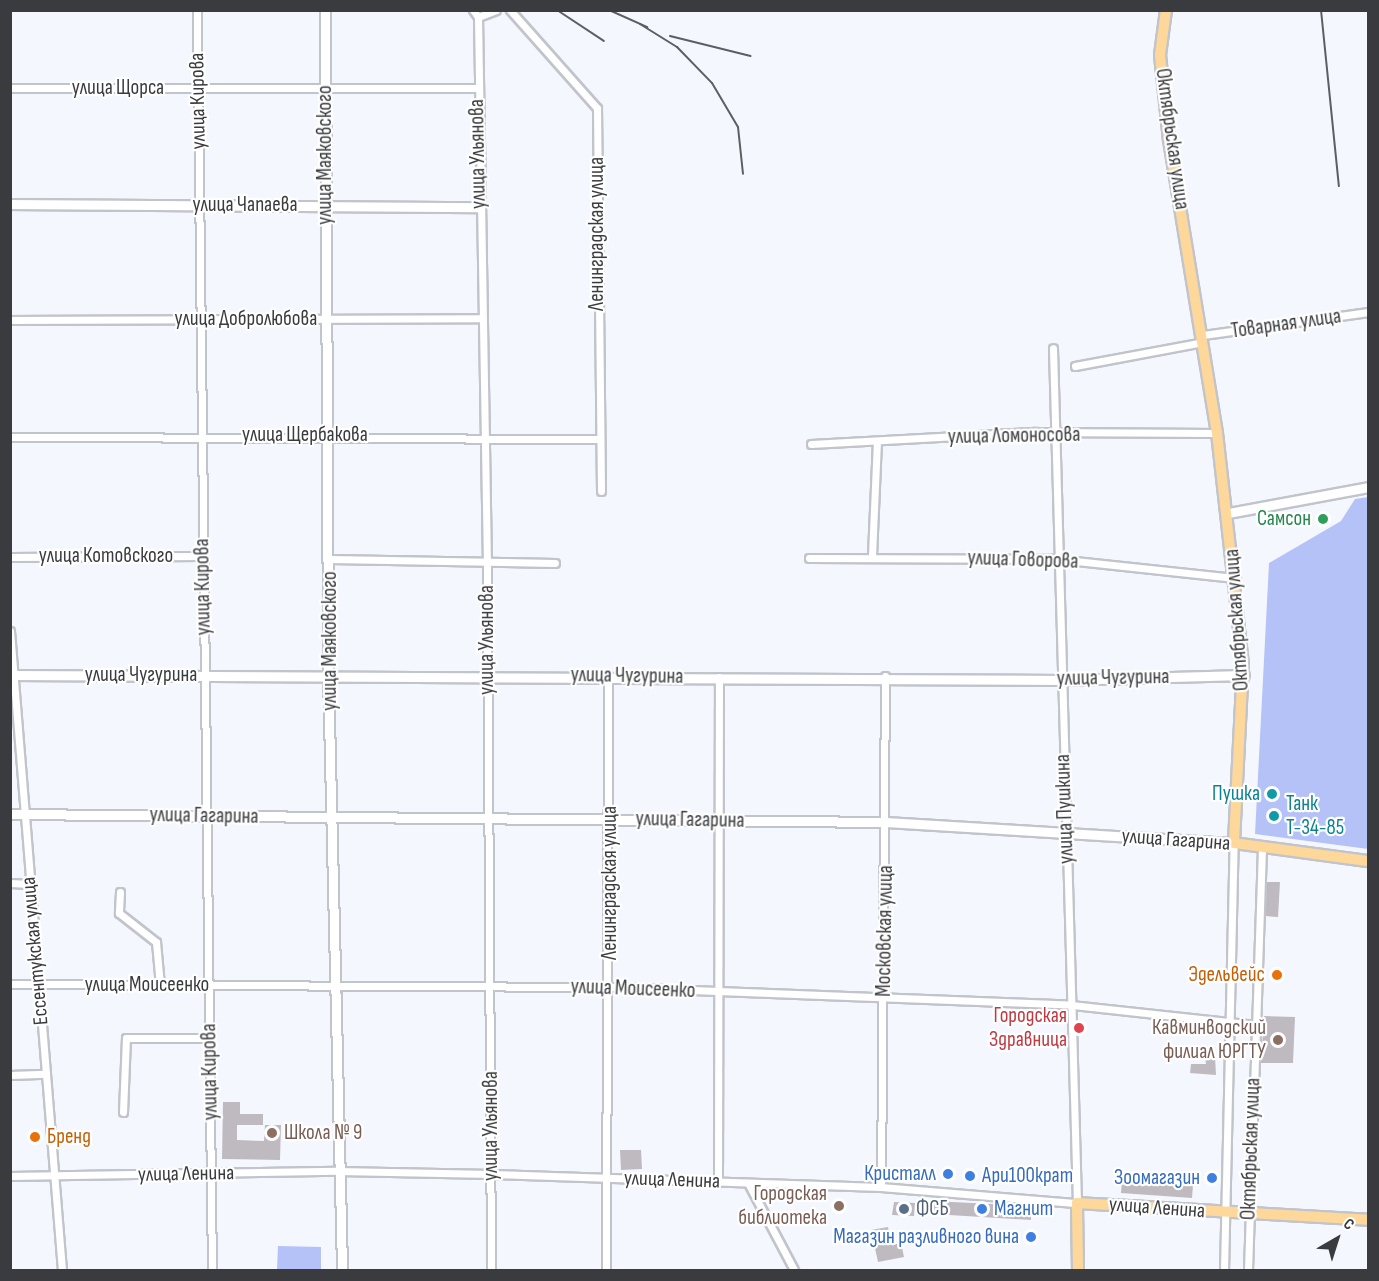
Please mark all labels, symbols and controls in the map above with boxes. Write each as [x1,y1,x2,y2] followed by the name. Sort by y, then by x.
[185,52,211,150] street label: улица Кирова
[1150,67,1194,211] street label: Октябрьская улица
[72,75,164,101] street label: улица Щорса
[312,85,338,225] street label: улица Маяковского
[464,99,492,209] street label: улица Ульянова
[584,157,610,311] street label: Ленинградская улица
[193,192,297,218] street label: улица Чапаева
[1229,304,1343,344] street label: Товарная улица
[175,306,317,332] street label: улица Добролюбова
[242,422,368,448] street label: улица Щербакова
[948,422,1080,450] street label: улица Ломоносова
[1257,506,1311,532] place label: Самсон
[1316,512,1330,526] marker: Самсон
[190,538,216,636] street label: улица Кирова
[39,543,173,569] street label: улица Котовского
[967,545,1079,575] street label: улица Говорова
[1219,548,1255,692] street label: Октябрьская улица
[317,571,343,711] street label: улица Маяковского
[474,585,500,695] street label: улица Ульянова
[85,662,197,688] street label: улица Чугурина
[570,662,684,690] street label: улица Чугурина
[1056,664,1170,692] street label: улица Чугурина
[1050,754,1080,864] street label: улица Пушкина
[1212,781,1260,807] place label: Пушка
[1265,787,1279,801] marker: Пушка
[1286,791,1344,841] place label: Танк Т-34-85
[149,802,259,830] street label: улица Гагарина
[597,806,623,960] street label: Ленинградская улица
[635,806,745,834] street label: улица Гагарина
[1267,809,1281,823] marker: Танк Т-34-85
[1121,824,1231,856] street label: улица Гагарина
[871,865,899,997] street label: Московская улица
[16,876,54,1026] street label: Ессентукская улица
[1188,962,1265,988] place label: Эдельвейс
[1270,968,1284,982] marker: Эдельвейс
[85,972,209,998] street label: улица Моисеенко
[570,974,696,1004] street label: улица Моисеенко
[989,1003,1067,1053] place label: Городская Здравница
[1152,1015,1266,1065] place label: Кавминводский филиал ЮРГТУ
[1072,1021,1086,1035] marker: Городская Здравница
[197,1023,223,1121] street label: улица Кирова
[1271,1033,1285,1047] marker: Кавминводский филиал ЮРГТУ
[478,1071,504,1181] street label: улица Ульянова
[1236,1077,1266,1221] street label: Октябрьская улица
[284,1120,362,1146] place label: Школа № 9
[47,1124,91,1150] place label: Бренд
[265,1126,279,1140] marker: Школа № 9
[28,1130,42,1144] marker: Бренд
[138,1161,234,1187] street label: улица Ленина
[864,1161,936,1187] place label: Кристалл
[982,1163,1073,1189] place label: Ари100крат
[1114,1165,1200,1191] place label: Зоомагазин
[623,1166,721,1194] street label: улица Ленина
[941,1167,955,1181] marker: Кристалл
[963,1169,977,1183] marker: Ари100крат
[1205,1171,1219,1185] marker: Зоомагазин
[738,1181,827,1231] place label: Городская библиотека
[1108,1192,1206,1224] street label: улица Ленина
[916,1196,949,1222] place label: ФСБ
[994,1196,1053,1222] place label: Магнит
[832,1199,846,1213] marker: Городская библиотека
[897,1202,911,1216] marker: ФСБ
[975,1202,989,1216] marker: Магнит
[1307,1209,1367,1269] north arrow
[1339,1215,1358,1235] text: С
[833,1224,1019,1250] place label: Магазин разливного вина
[1024,1230,1038,1244] marker: Магазин разливного вина

